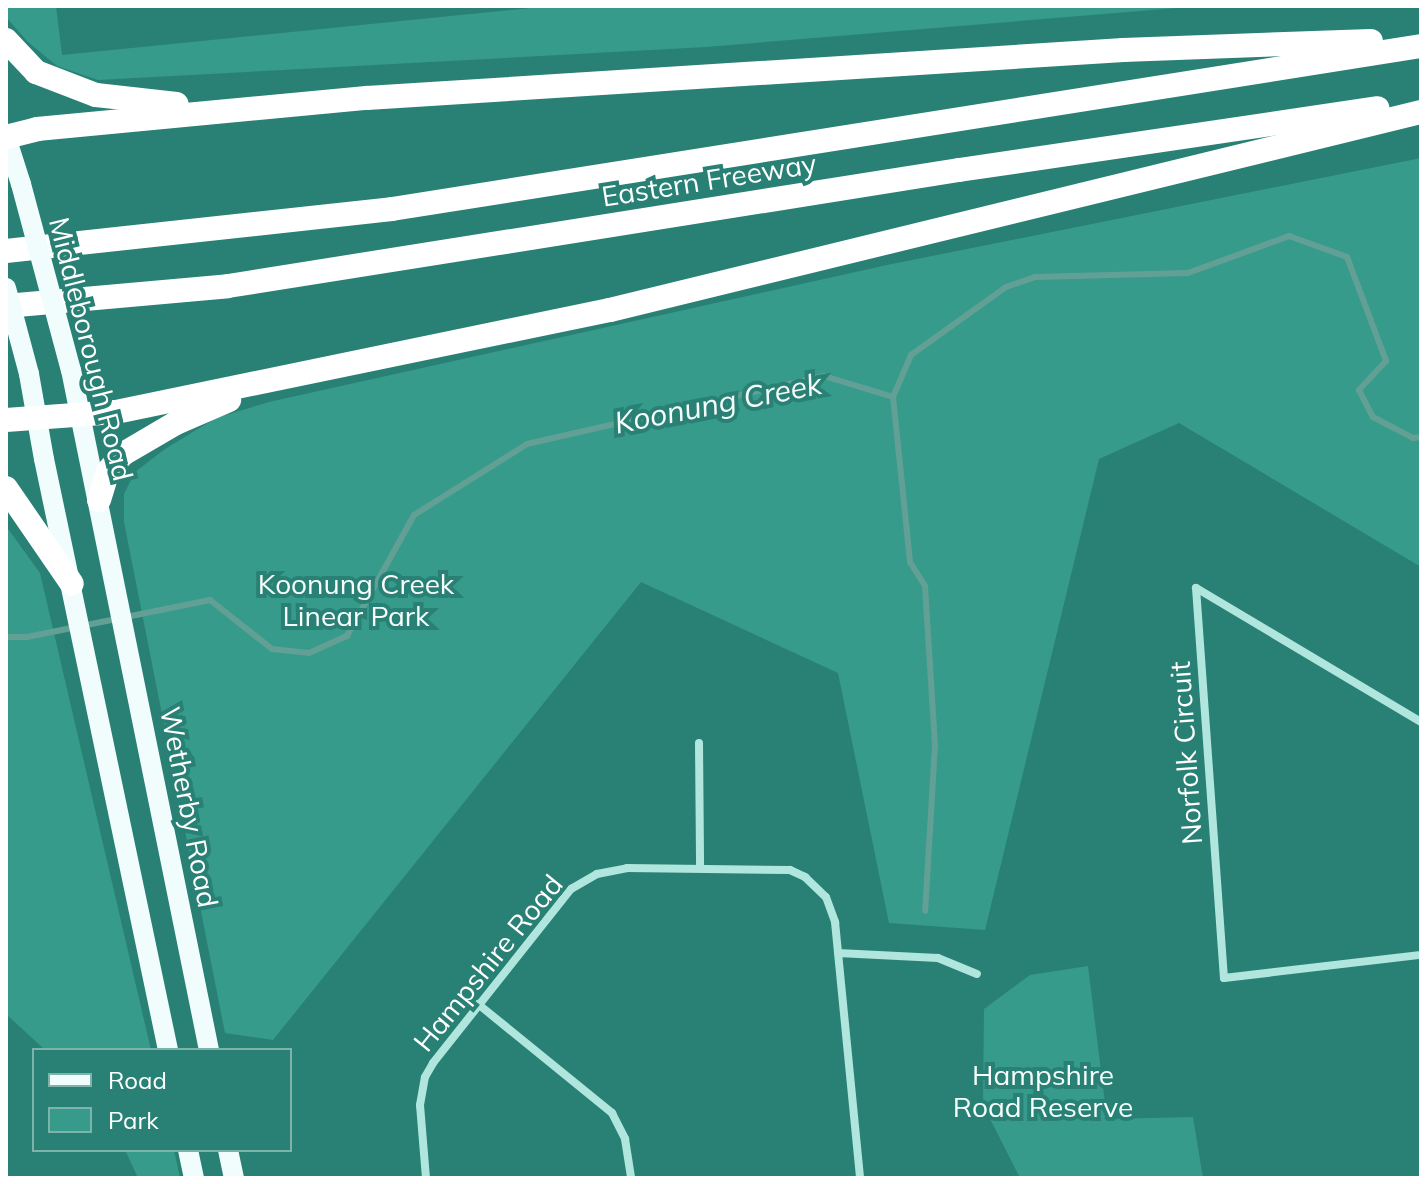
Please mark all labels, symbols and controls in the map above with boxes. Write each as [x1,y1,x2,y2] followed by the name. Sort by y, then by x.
[599,146,819,214] street label: Eastern Freeway
[42,214,140,484] street label: Middleborough Road
[611,365,825,441] water label: Koonung Creek
[258,567,454,633] park label: Koonung Creek Linear Park
[1163,660,1209,846] street label: Norfolk Circuit
[153,704,225,910] street label: Wetherby Road
[406,868,570,1058] street label: Hampshire Road
[32,1048,292,1152] legend
[953,1058,1133,1124] park label: Hampshire Road Reserve
[108,1065,167,1095] text: Road
[108,1105,159,1135] text: Park

